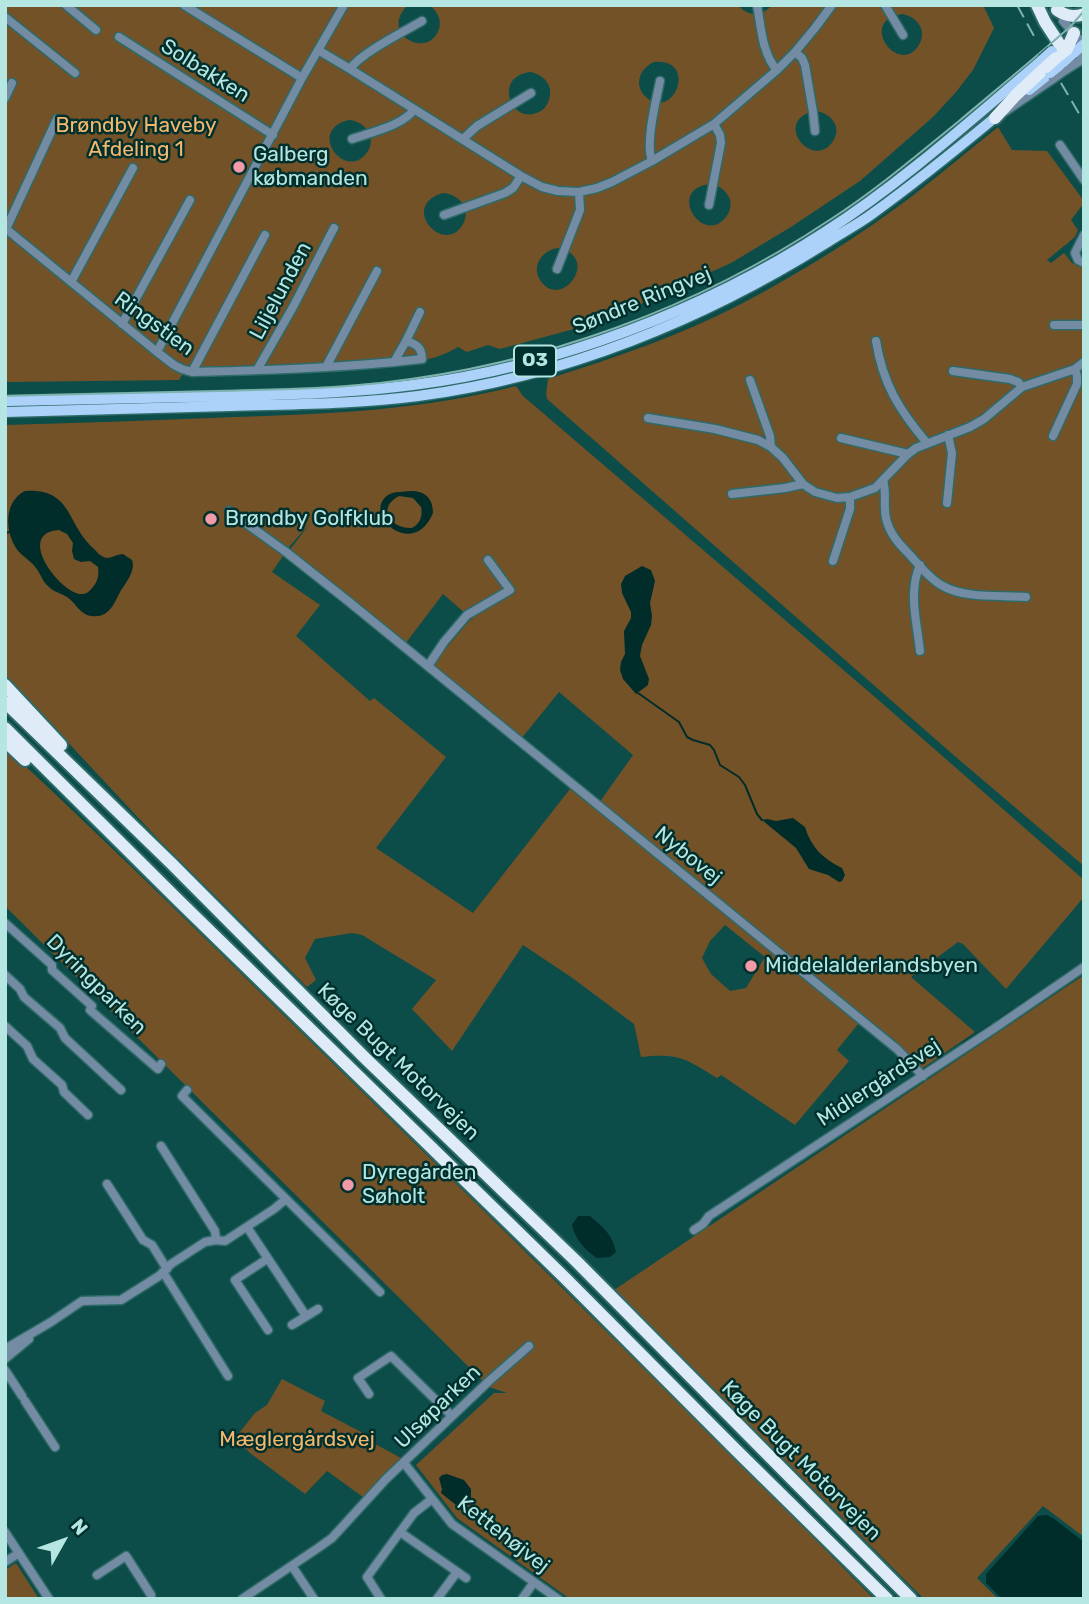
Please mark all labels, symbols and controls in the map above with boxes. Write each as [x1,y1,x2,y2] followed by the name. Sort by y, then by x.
[156,34,254,108] street label: Solbakken
[56,113,216,163] park label: Brøndby Haveby Afdeling 1
[253,142,368,192] place label: Galberg købmanden
[231,159,247,175] marker: Galberg købmanden
[245,238,317,344] street label: Liljelunden
[569,262,715,340] street label: Søndre Ringvej
[109,287,199,361] street label: Ringstien
[514,346,556,376] road number: O3
[225,506,394,532] place label: Brøndby Golfklub
[203,511,219,527] marker: Brøndby Golfklub
[649,821,727,891] street label: Nybovej
[41,930,151,1040] street label: Dyringparken
[765,953,978,979] place label: Middelalderlandsbyen
[743,958,759,974] marker: Middelalderlandsbyen
[312,978,484,1146] street label: Køge Bugt Motorvejen
[813,1034,945,1132] street label: Midlergårdsvej
[362,1160,476,1210] place label: Dyregården Søholt
[340,1177,356,1193] marker: Dyregården Søholt
[390,1360,486,1454] street label: Ulsøparken
[716,1376,886,1546] street label: Køge Bugt Motorvejen
[219,1427,375,1453] park label: Mæglergårdsvej
[452,1491,554,1579] street label: Kettehøjvej
[28,1506,98,1576] north arrow
[66,1515,93,1540] text: N

